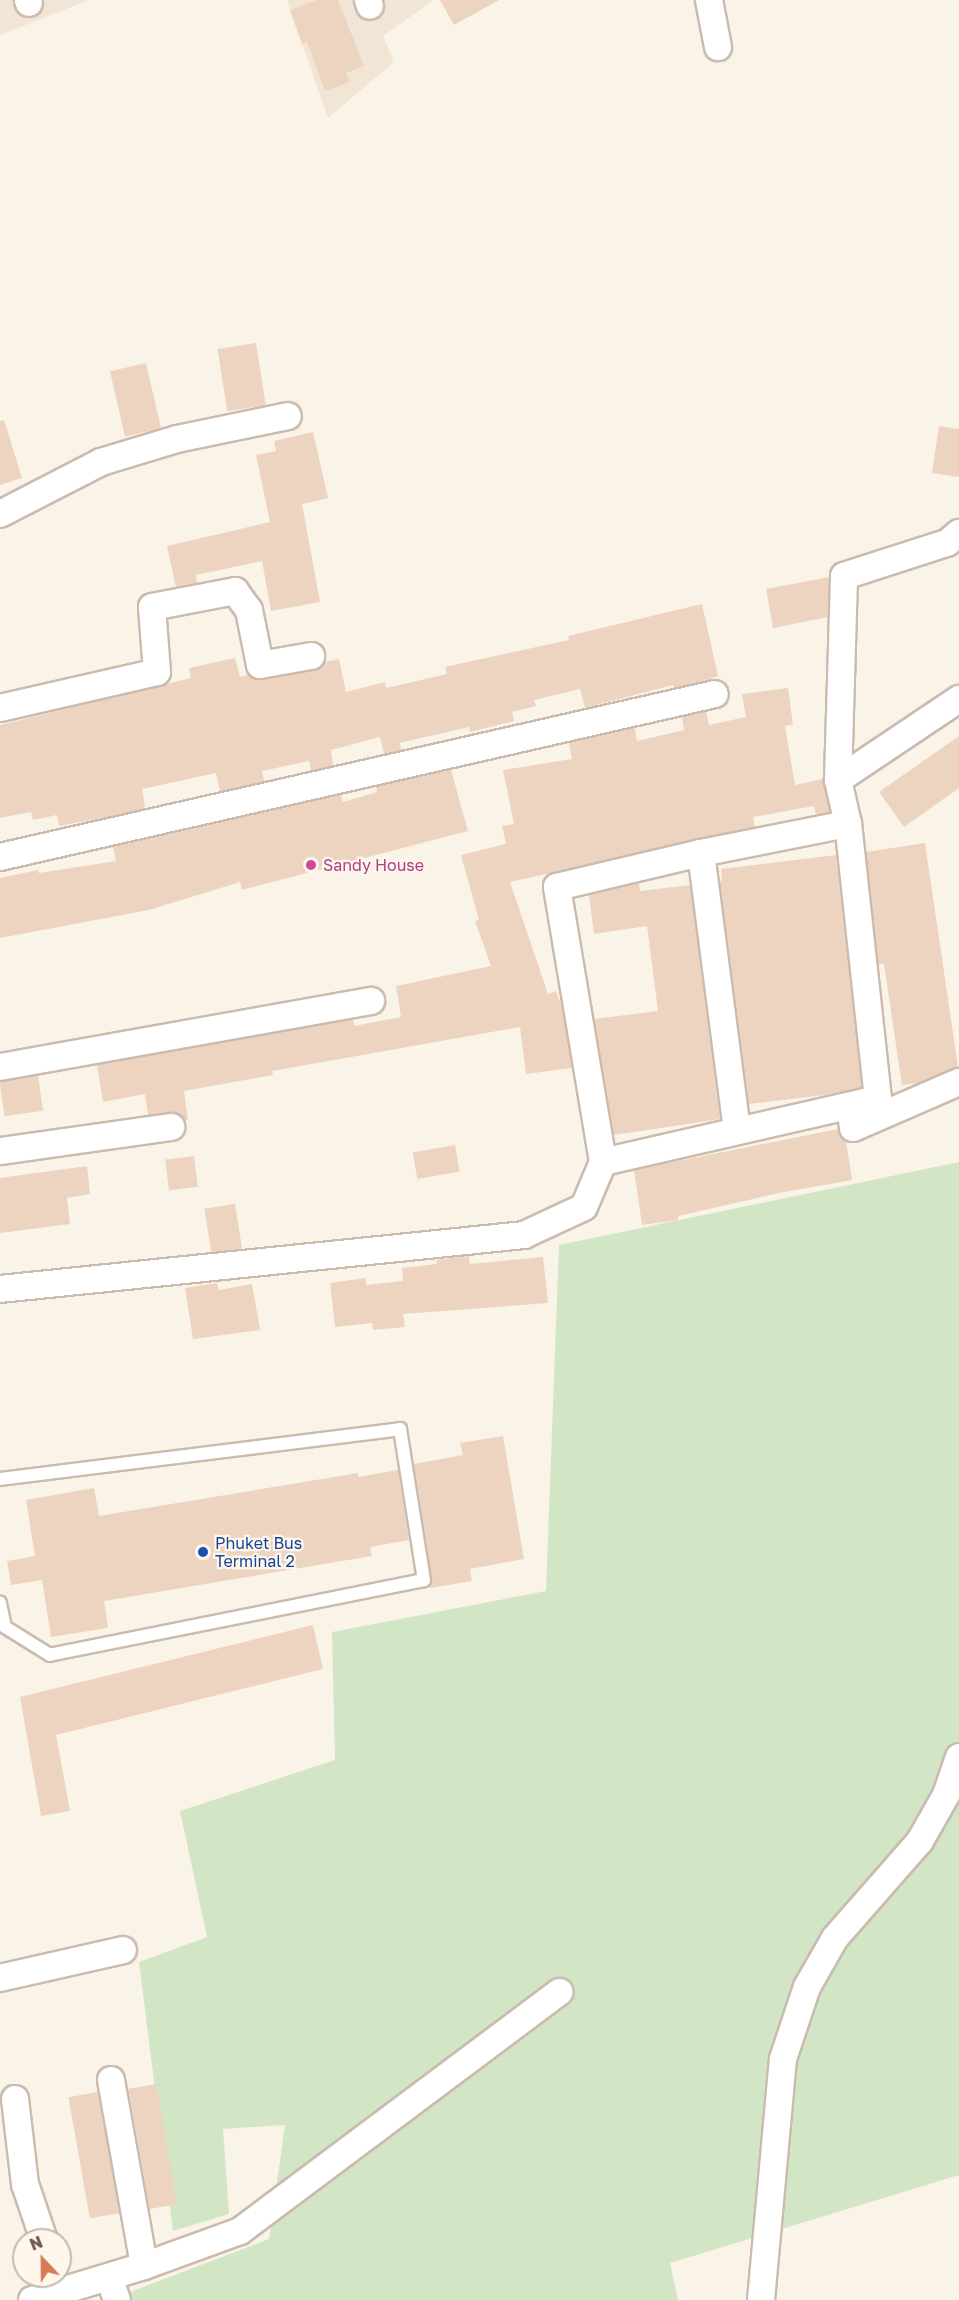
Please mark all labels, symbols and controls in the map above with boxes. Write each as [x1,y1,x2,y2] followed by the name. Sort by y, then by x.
[323,855,424,875] place label: Sandy House
[304,858,318,872] marker: Sandy House
[215,1533,302,1571] place label: Phuket Bus Terminal 2
[196,1545,210,1559] marker: Phuket Bus Terminal 2
[12,2228,72,2288] north arrow
[27,2232,45,2255] text: N

